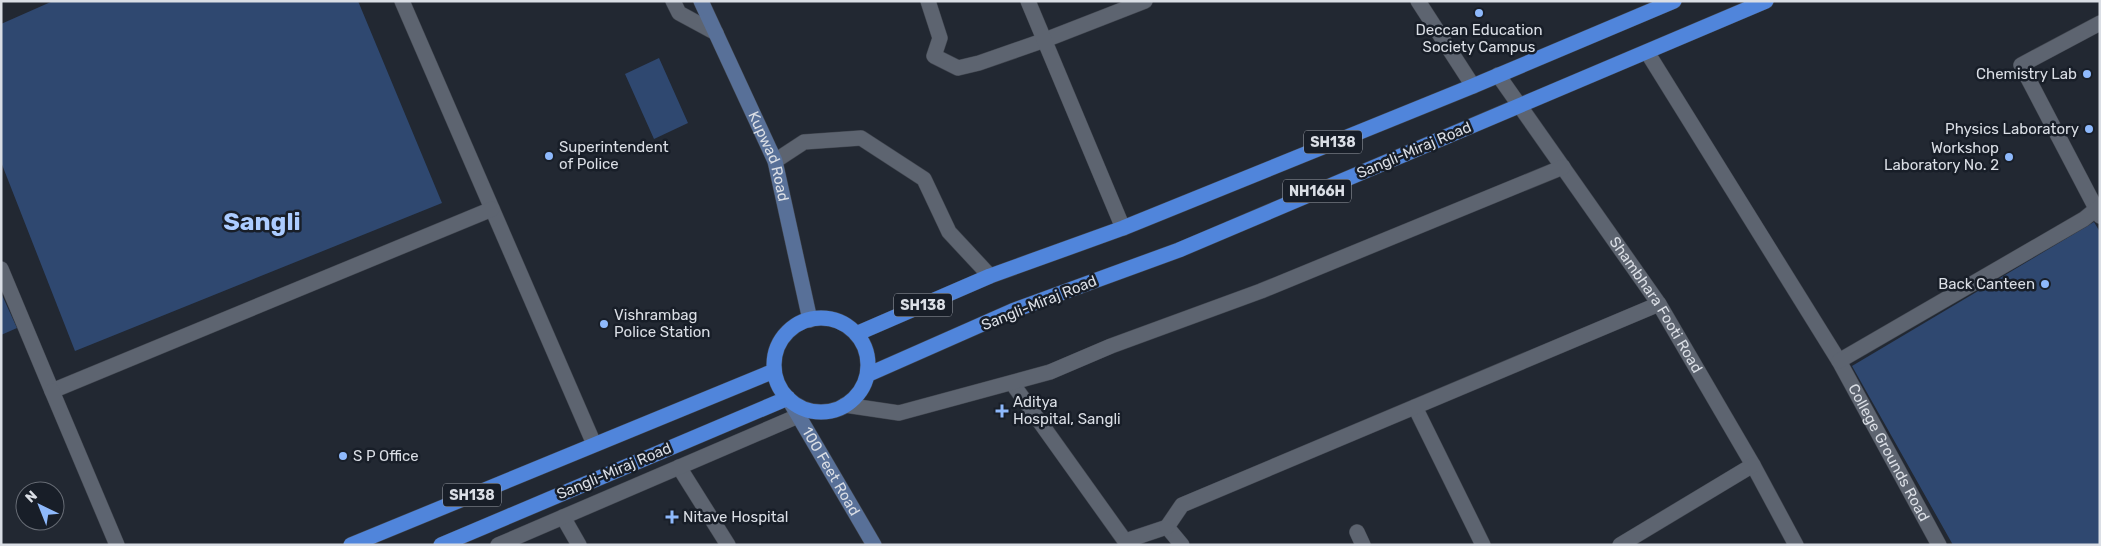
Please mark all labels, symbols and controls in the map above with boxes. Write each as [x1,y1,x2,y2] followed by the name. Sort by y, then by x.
[1473,7,1485,19] marker: Deccan Education Society Campus
[1416,21,1542,56] place label: Deccan Education Society Campus
[1976,65,2077,83] place label: Chemistry Lab
[2081,68,2093,80] marker: Chemistry Lab
[744,109,793,203] street label: Kupwad Road
[1354,118,1474,182] street label: Sangli-Miraj Road
[1945,120,2079,138] place label: Physics Laboratory
[2083,123,2095,135] marker: Physics Laboratory
[1304,130,1362,154] road number: SH138
[559,138,669,173] place label: Superintendent of Police
[1884,139,1999,174] place label: Workshop Laboratory No. 2
[543,150,555,162] marker: Superintendent of Police
[2003,151,2015,163] marker: Workshop Laboratory No. 2
[1283,180,1351,202] road number: NH166H
[223,207,301,236] district label: Sangli
[1606,233,1706,376] street label: Shambhara Footi Road
[979,272,1099,334] street label: Sangli-Miraj Road
[1938,275,2035,293] place label: Back Canteen
[2039,278,2051,290] marker: Back Canteen
[894,294,952,316] road number: SH138
[614,306,710,341] place label: Vishrambag Police Station
[598,318,610,330] marker: Vishrambag Police Station
[1844,381,1933,524] street label: College Grounds Road
[1013,393,1121,428] place label: Aditya Hospital, Sangli
[995,404,1009,418] marker: Aditya Hospital, Sangli
[798,424,864,519] street label: 100 Feet Road
[554,439,674,503] street label: Sangli-Miraj Road
[353,447,419,465] place label: S P Office
[337,450,349,462] marker: S P Office
[15,481,65,531] north arrow
[443,484,501,506] road number: SH138
[22,487,41,507] text: N
[683,508,789,526] place label: Nitave Hospital
[665,510,679,524] marker: Nitave Hospital

